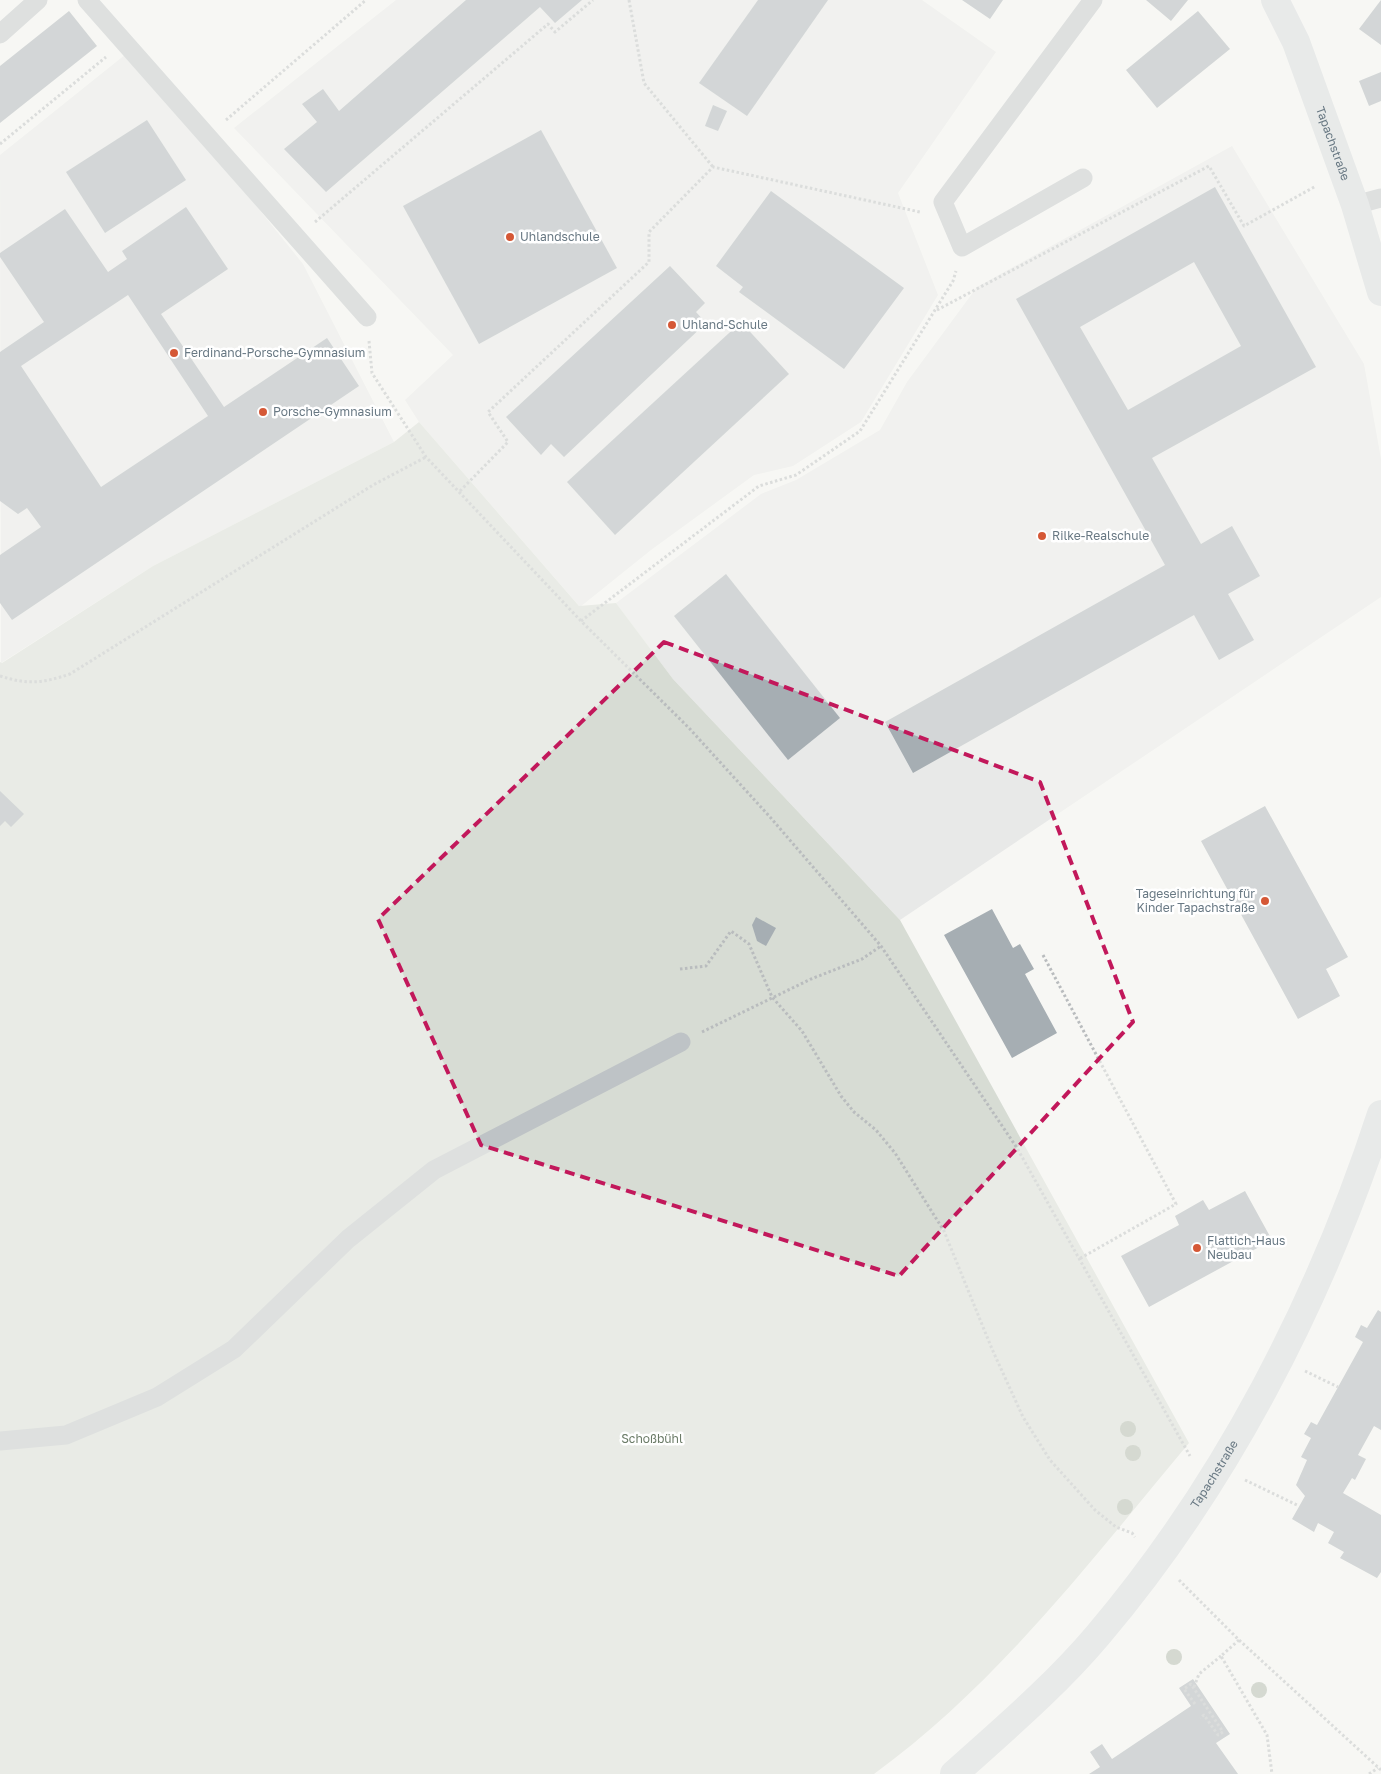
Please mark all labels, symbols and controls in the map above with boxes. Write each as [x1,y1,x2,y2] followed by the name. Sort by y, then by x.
[1313,104,1354,183] street label: Tapachstraße
[520,229,600,244] place label: Uhlandschule
[504,231,516,243] marker: Uhlandschule
[682,317,768,332] place label: Uhland-Schule
[666,319,678,331] marker: Uhland-Schule
[184,345,365,360] place label: Ferdinand-Porsche-Gymnasium
[168,347,180,359] marker: Ferdinand-Porsche-Gymnasium
[273,404,392,419] place label: Porsche-Gymnasium
[257,406,269,418] marker: Porsche-Gymnasium
[1052,528,1149,543] place label: Rilke-Realschule
[1036,530,1048,542] marker: Rilke-Realschule
[1136,886,1255,915] place label: Tageseinrichtung für Kinder Tapachstraße
[1259,895,1271,907] marker: Tageseinrichtung für Kinder Tapachstraße
[1207,1233,1285,1262] place label: Flattich-Haus Neubau
[1191,1242,1203,1254] marker: Flattich-Haus Neubau
[621,1431,683,1446] park label: Schoßbühl
[1187,1437,1241,1511] street label: Tapachstraße

